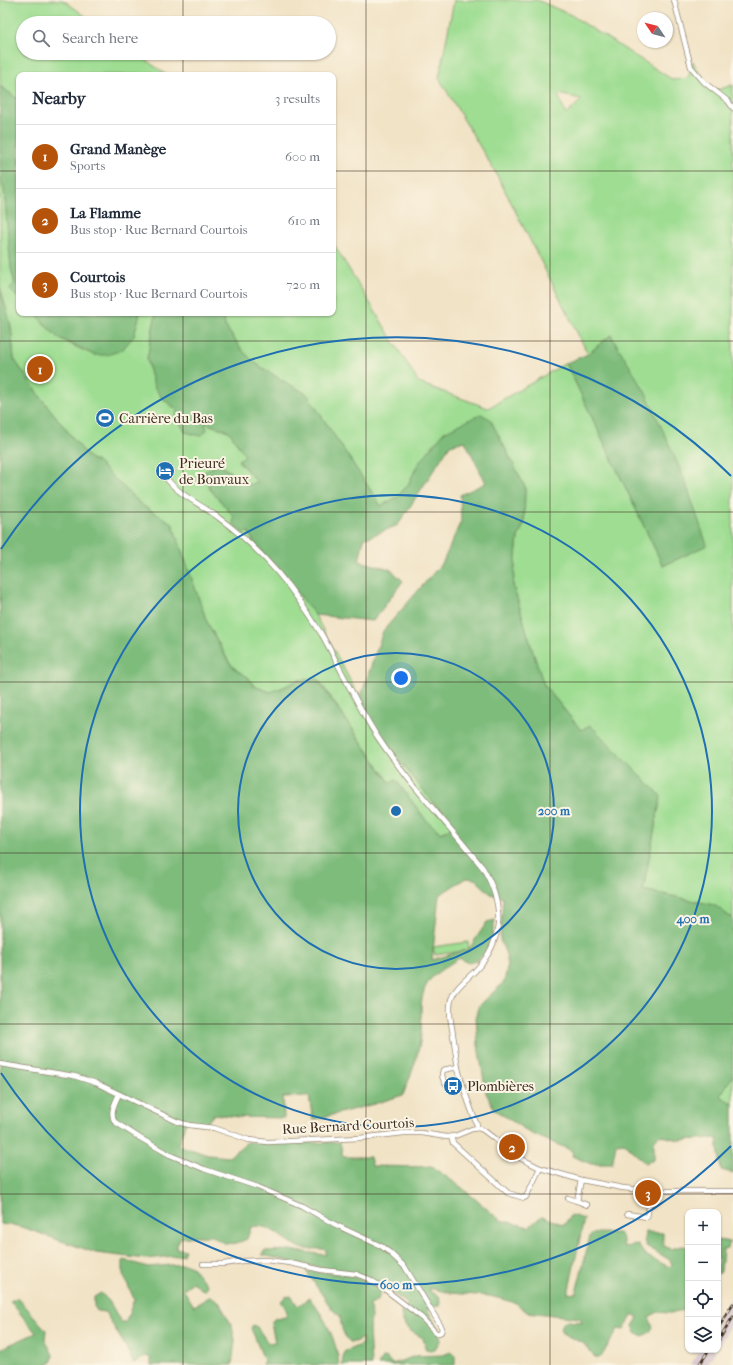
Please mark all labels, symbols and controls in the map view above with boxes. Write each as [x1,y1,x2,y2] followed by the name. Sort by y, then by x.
[637,12,673,48] north arrow
[16,16,336,60] search box
[30,27,52,49] icon: search
[62,29,138,47] text: Search here
[32,88,86,108] text: Nearby
[275,91,320,106] text: 3 results
[70,140,166,158] text: Grand Manège
[43,149,47,164] text: 1
[285,149,320,164] text: 600 m
[70,158,105,173] text: Sports
[70,204,141,222] text: La Flamme
[42,213,48,228] text: 2
[288,213,320,228] text: 610 m
[70,222,248,237] text: Bus stop · Rue Bernard Courtois
[70,268,125,286] text: Courtois
[42,277,48,292] text: 3
[286,277,320,292] text: 720 m
[70,286,248,301] text: Bus stop · Rue Bernard Courtois
[27,354,53,384] pin: 1
[94,407,116,429] sports icon: Carrière du Bas
[119,410,213,427] place label: Carrière du Bas
[179,455,250,488] place label: Prieuré de Bonvaux
[154,460,176,482] hotel icon: Prieuré de Bonvaux
[391,668,411,688] your location
[389,804,403,818] centre of rings
[538,804,571,818] text: 200 m
[676,912,710,927] text: 400 m
[442,1075,464,1097] bus stop icon: Plombières
[467,1078,534,1095] place label: Plombières
[281,1114,415,1138] street label: Rue Bernard Courtois
[499,1132,525,1162] pin: 2
[635,1178,661,1208] pin: 3
[685,1209,721,1353] map controls
[685,1209,721,1245] button: +
[685,1245,721,1281] button: −
[380,1278,413,1292] text: 600 m
[685,1281,721,1317] button: locate
[685,1317,721,1353] button: layers

